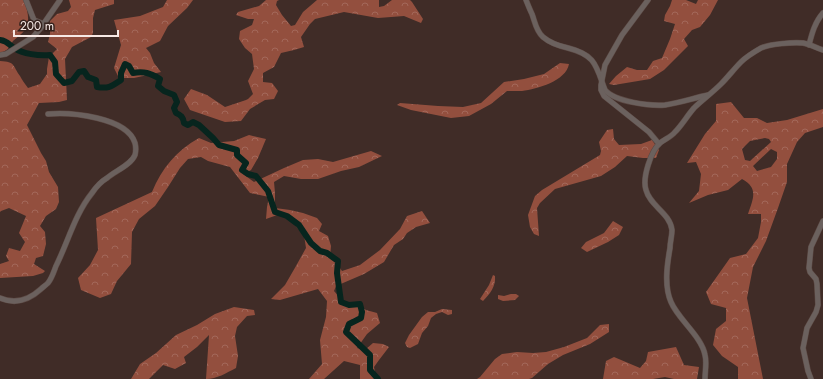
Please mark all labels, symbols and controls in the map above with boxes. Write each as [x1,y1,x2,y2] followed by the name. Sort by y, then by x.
[14,12,118,38] scale bar
[20,17,54,35] text: 200 m

